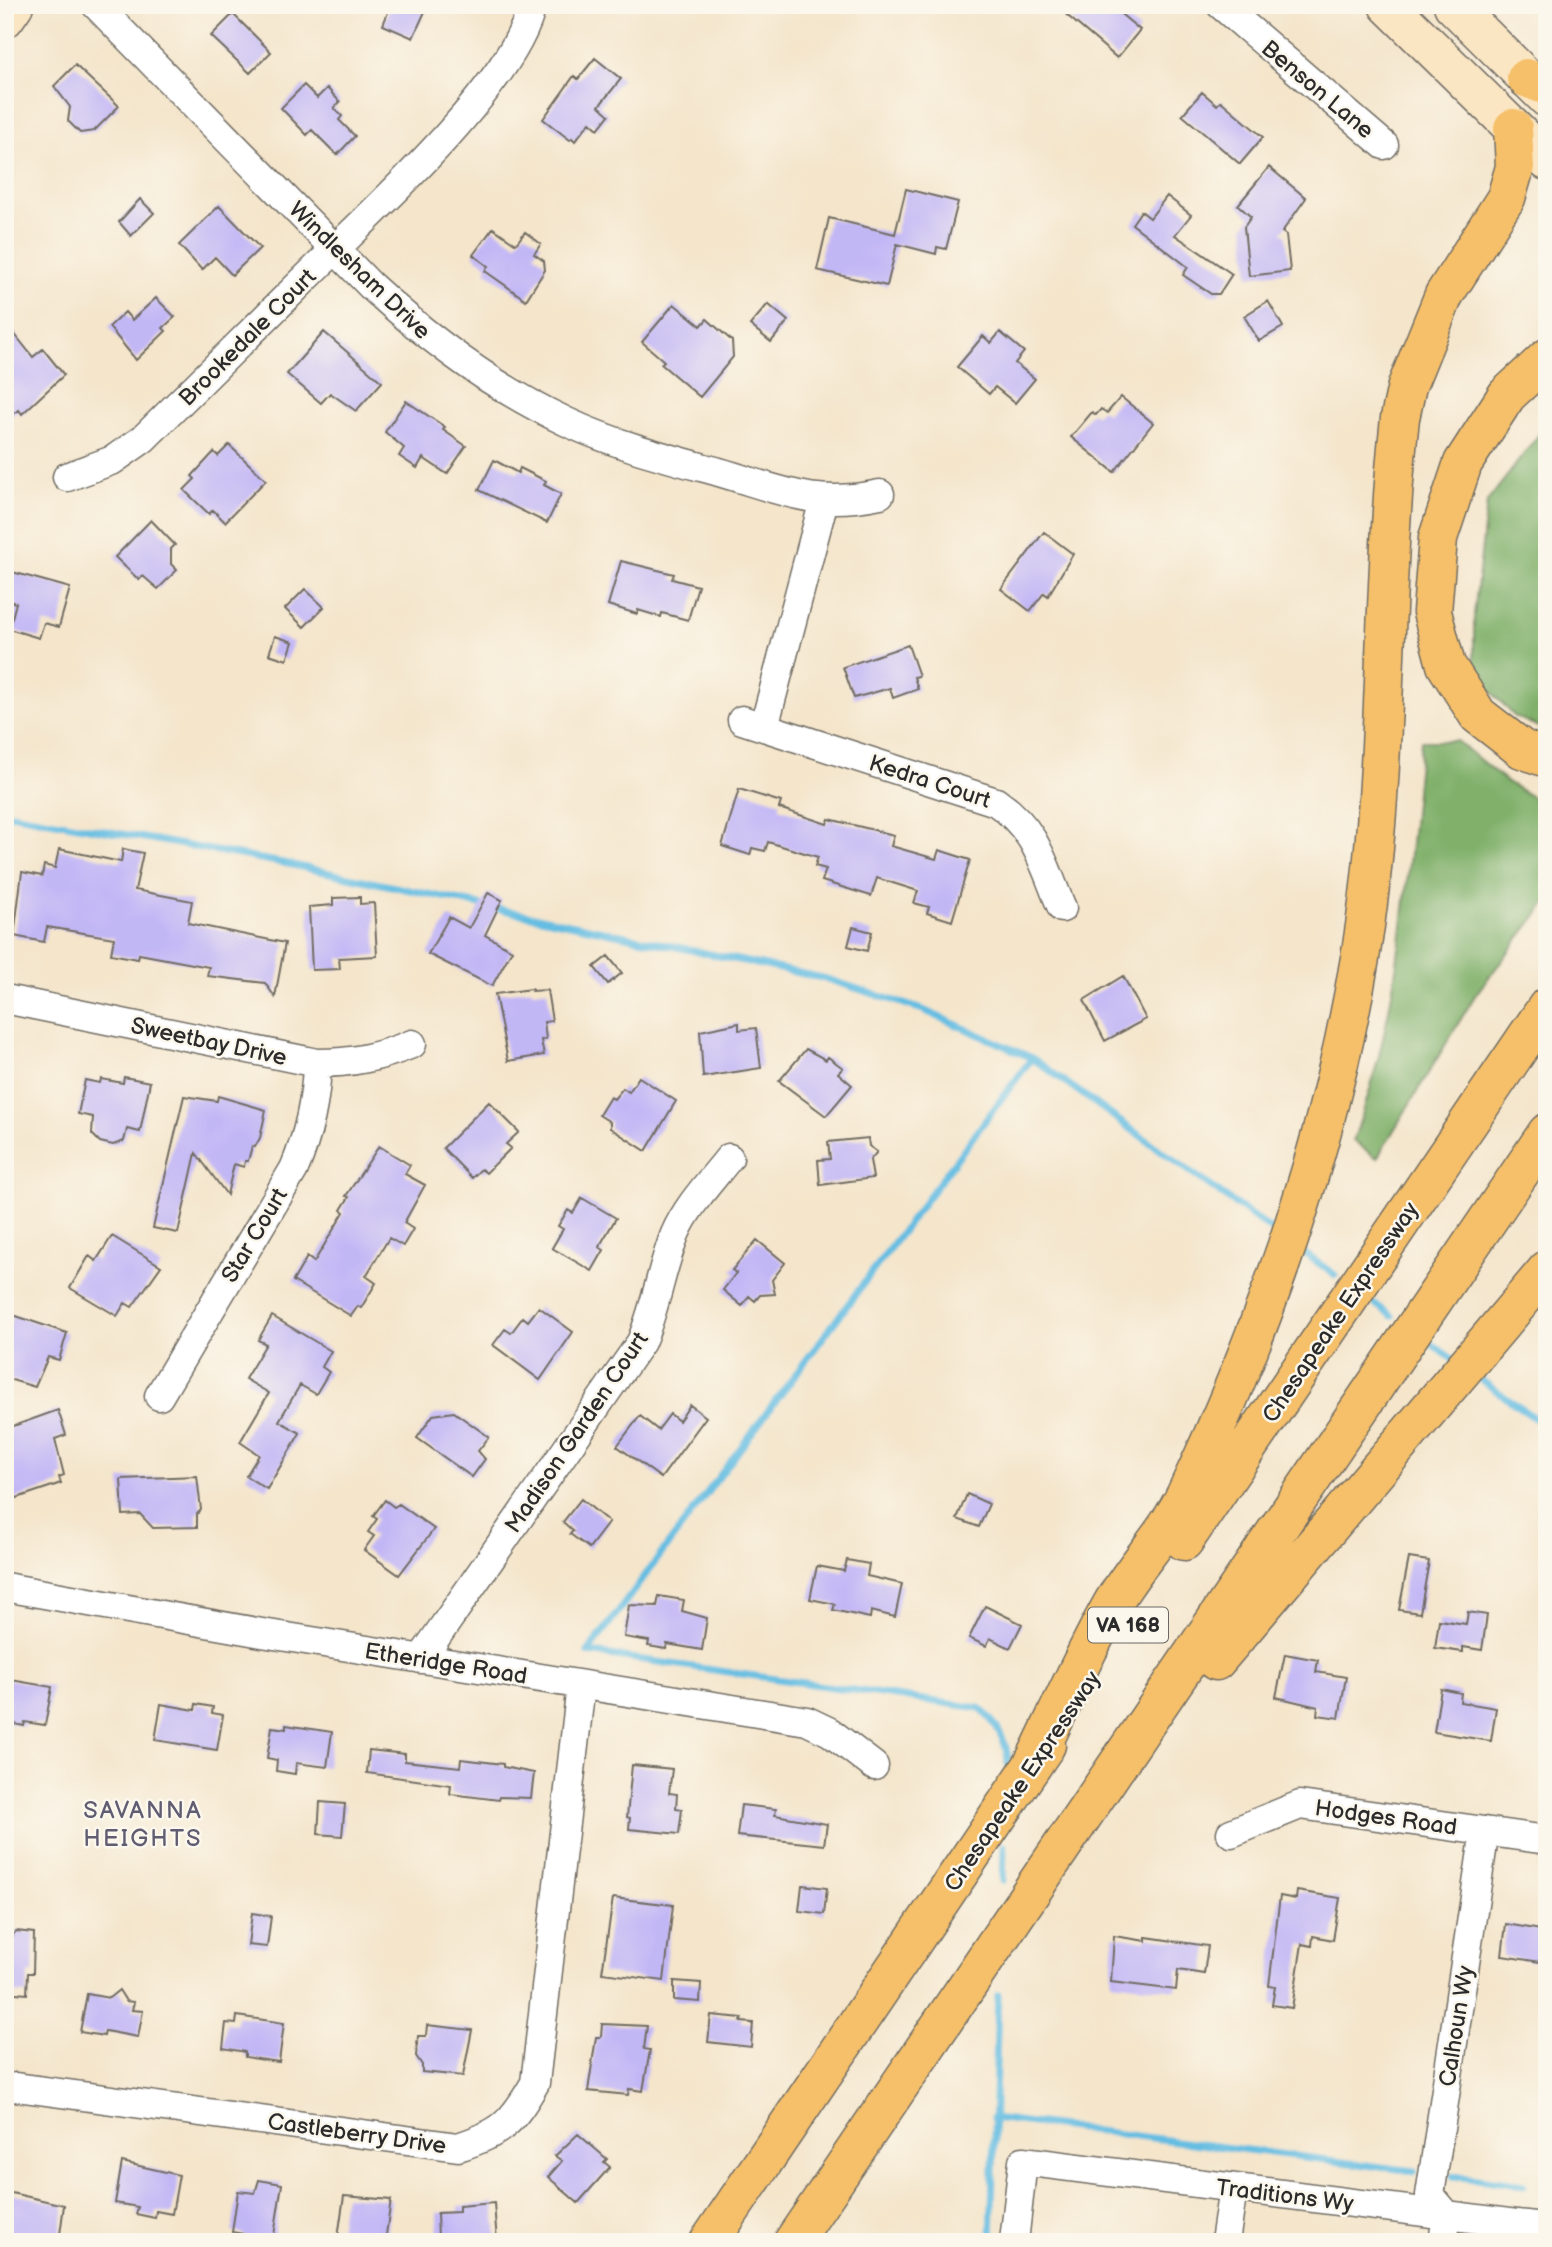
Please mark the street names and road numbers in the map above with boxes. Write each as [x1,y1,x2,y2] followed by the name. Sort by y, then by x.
[1255,35,1379,145] street label: Benson Lane
[283,196,436,346] street label: Windlesham Drive
[173,263,322,412] street label: Brookedale Court
[865,749,994,815] street label: Kedra Court
[128,1012,289,1072] street label: Sweetbay Drive
[216,1183,294,1288] street label: Star Court
[1257,1196,1425,1428] street label: Chesapeake Expressway
[499,1327,655,1539] street label: Madison Garden Court
[1088,1608,1168,1642] road number: VA 168
[363,1637,529,1691] street label: Etheridge Road
[939,1665,1107,1897] street label: Chesapeake Expressway
[1313,1794,1459,1842] street label: Hodges Road
[1434,1963,1480,2089] street label: Calhoun Wy
[266,2108,448,2160] street label: Castleberry Drive
[1215,2174,1356,2218] street label: Traditions Wy

